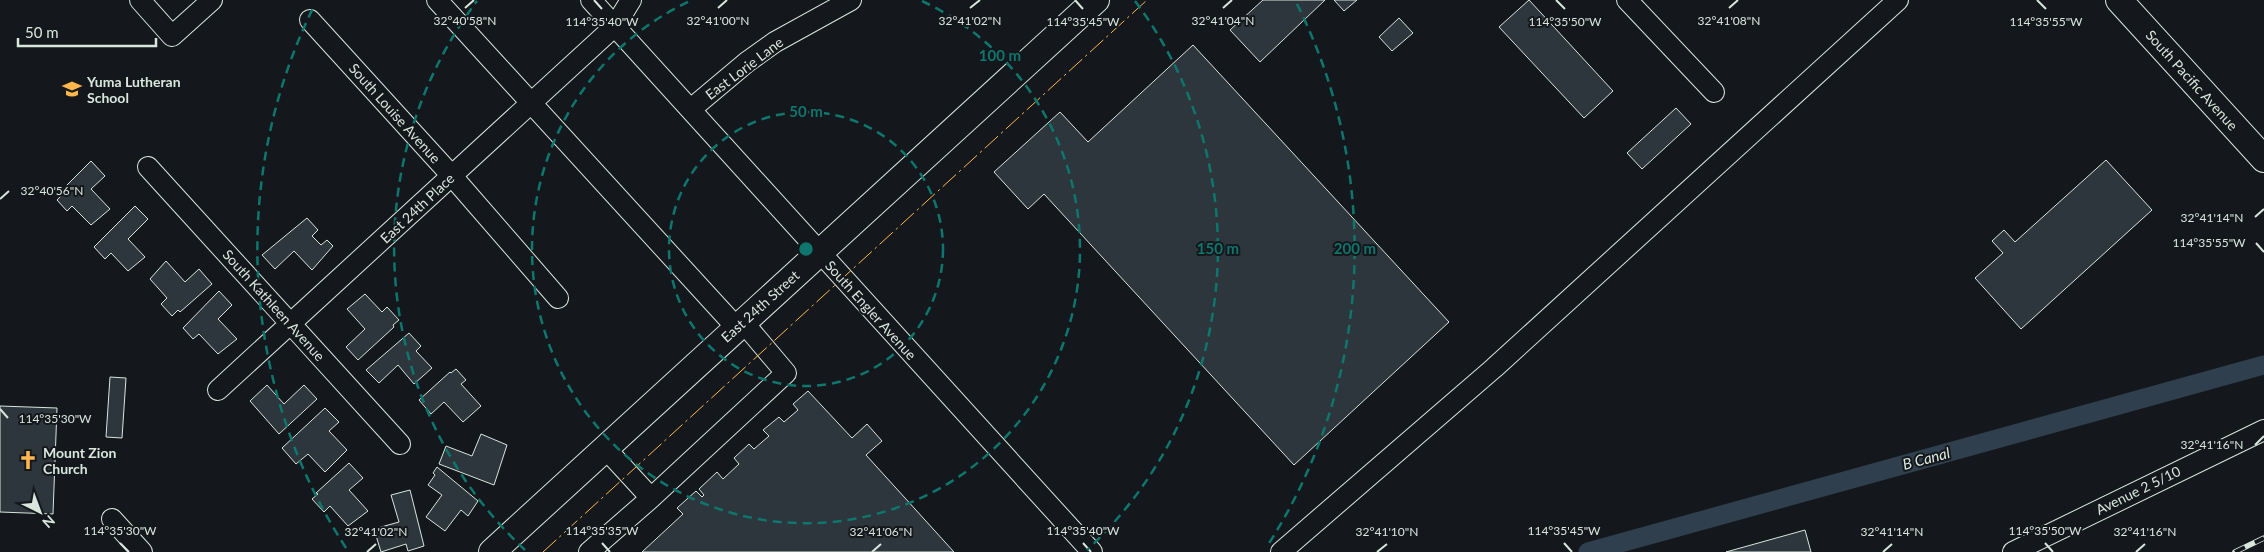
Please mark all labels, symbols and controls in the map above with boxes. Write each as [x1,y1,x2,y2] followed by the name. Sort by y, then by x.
[434,13,496,28] text: 32°40'58"N
[687,13,749,28] text: 32°41'00"N
[939,13,1001,28] text: 32°41'02"N
[1192,13,1254,28] text: 32°41'04"N
[1698,13,1760,28] text: 32°41'08"N
[565,14,639,29] text: 114°35'40"W
[1046,14,1120,29] text: 114°35'45"W
[1528,14,1602,29] text: 114°35'50"W
[2009,14,2083,29] text: 114°35'55"W
[18,15,155,47] scale bar
[25,23,59,41] text: 50 m
[2143,26,2241,134] street label: South Pacific Avenue
[702,33,786,103] street label: East Lorie Lane
[979,46,1021,64] text: 100 m
[346,60,444,166] street label: South Louise Avenue
[86,73,181,106] place label: Yuma Lutheran School
[61,78,83,100] school or university icon: Yuma Lutheran School
[789,102,823,120] text: 50 m
[377,169,457,247] street label: East 24th Place
[21,183,83,198] text: 32°40'56"N
[2181,210,2243,225] text: 32°41'14"N
[2172,235,2246,250] text: 114°35'55"W
[1197,239,1239,257] text: 150 m
[1334,239,1376,257] text: 200 m
[797,240,815,258] centre of rings
[220,246,328,364] street label: South Kathleen Avenue
[822,257,920,363] street label: South Engler Avenue
[717,267,803,345] street label: East 24th Street
[18,411,92,426] text: 114°35'30"W
[2181,437,2243,452] text: 32°41'16"N
[1900,443,1952,473] water label: B Canal
[43,444,116,477] place label: Mount Zion Church
[17,449,39,471] church icon: Mount Zion Church
[2093,462,2183,518] street label: Avenue 2 5/10
[15,487,65,537] north arrow
[39,512,59,532] text: N
[83,523,157,538] text: 114°35'30"W
[565,523,639,538] text: 114°35'35"W
[1046,523,1120,538] text: 114°35'40"W
[1527,523,1601,538] text: 114°35'45"W
[2008,523,2082,538] text: 114°35'50"W
[345,524,407,539] text: 32°41'02"N
[850,524,912,539] text: 32°41'06"N
[1356,524,1418,539] text: 32°41'10"N
[1861,524,1923,539] text: 32°41'14"N
[2114,524,2176,539] text: 32°41'16"N

